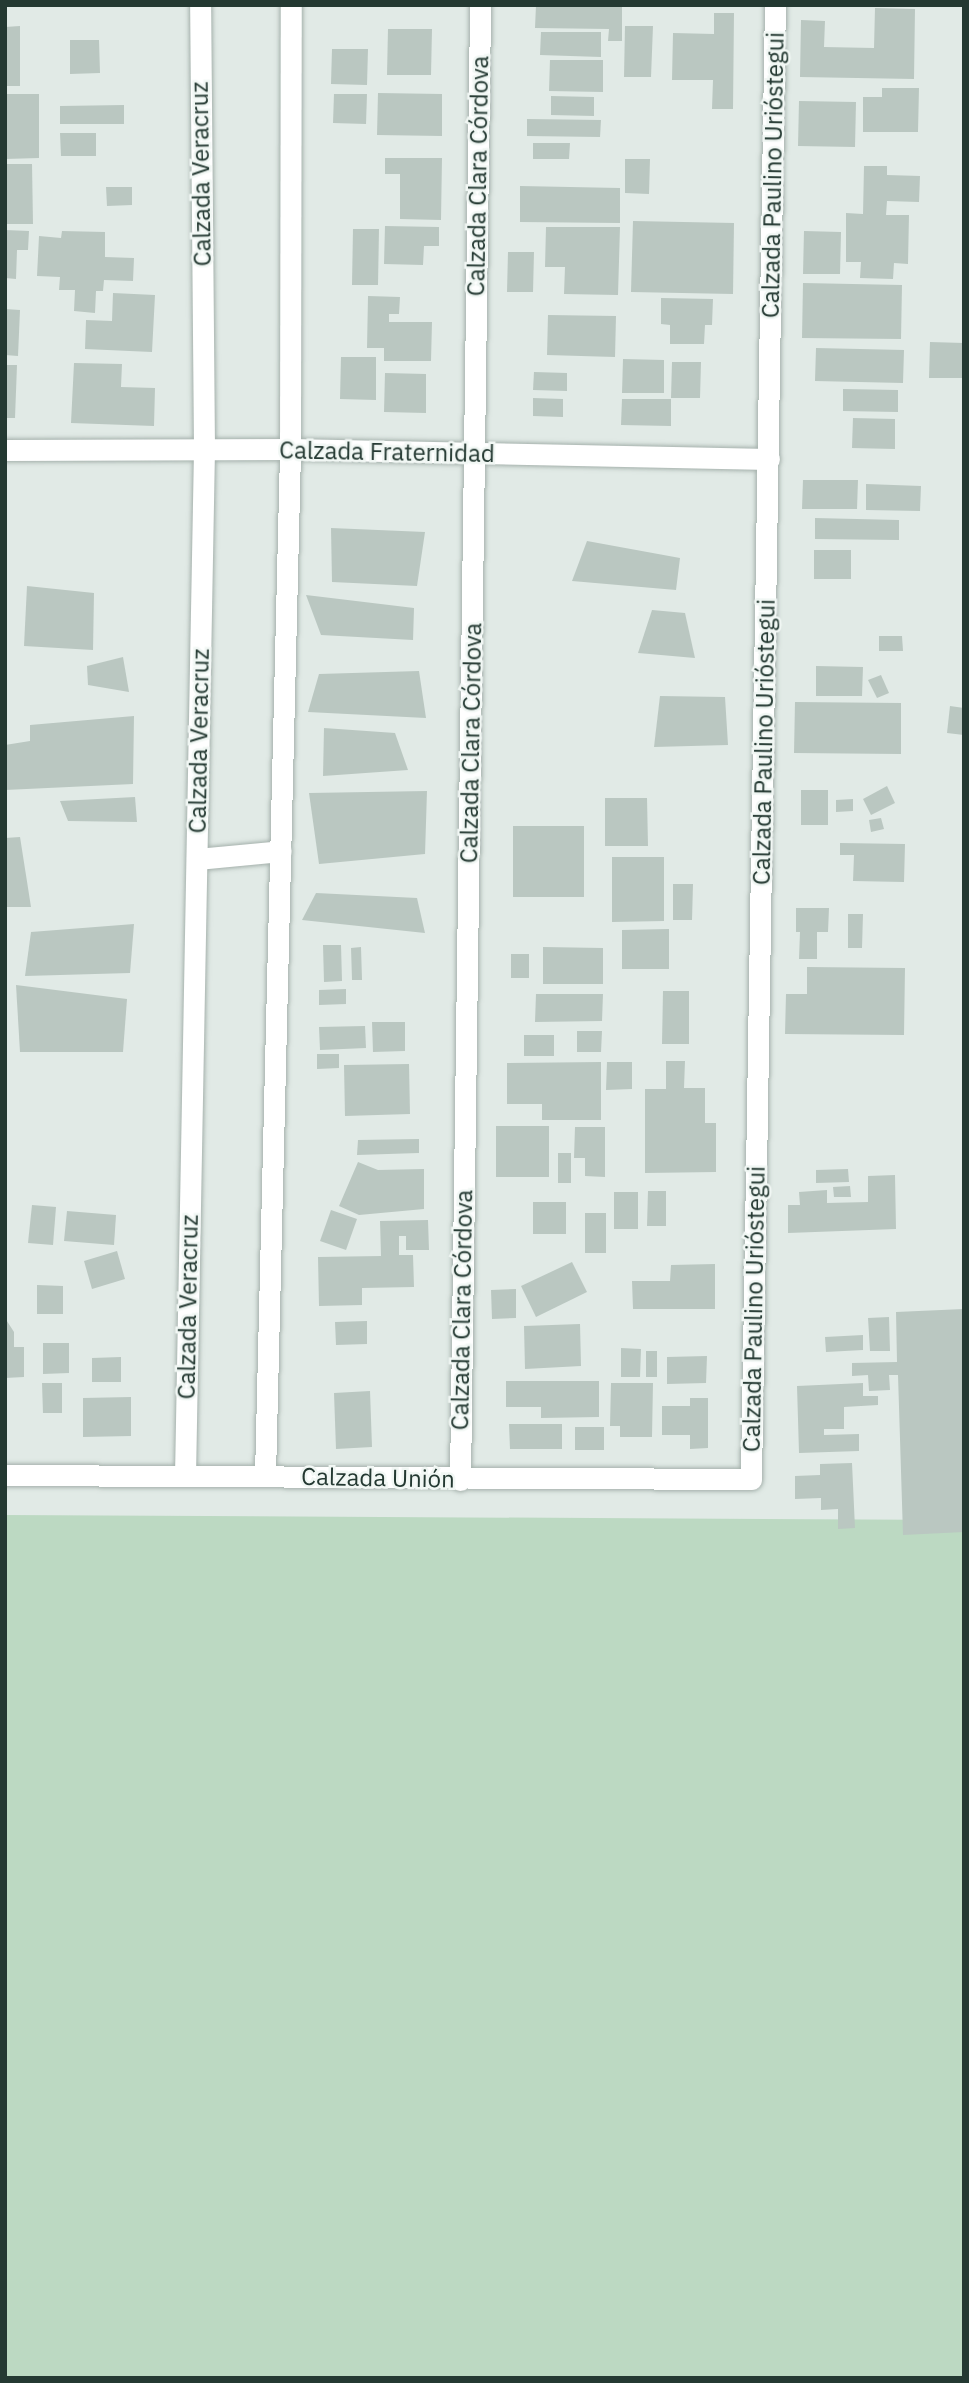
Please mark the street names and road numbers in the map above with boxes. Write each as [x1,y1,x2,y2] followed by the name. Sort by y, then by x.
[756,32,790,318] street label: Calzada Paulino Urióstegui
[462,55,494,297] street label: Calzada Clara Córdova
[185,81,217,267] street label: Calzada Veracruz
[279,436,495,468] street label: Calzada Fraternidad
[747,599,781,885] street label: Calzada Paulino Urióstegui
[455,622,487,864] street label: Calzada Clara Córdova
[183,648,215,834] street label: Calzada Veracruz
[737,1166,771,1452] street label: Calzada Paulino Urióstegui
[446,1189,478,1431] street label: Calzada Clara Córdova
[172,1214,204,1400] street label: Calzada Veracruz
[301,1462,455,1494] street label: Calzada Unión

